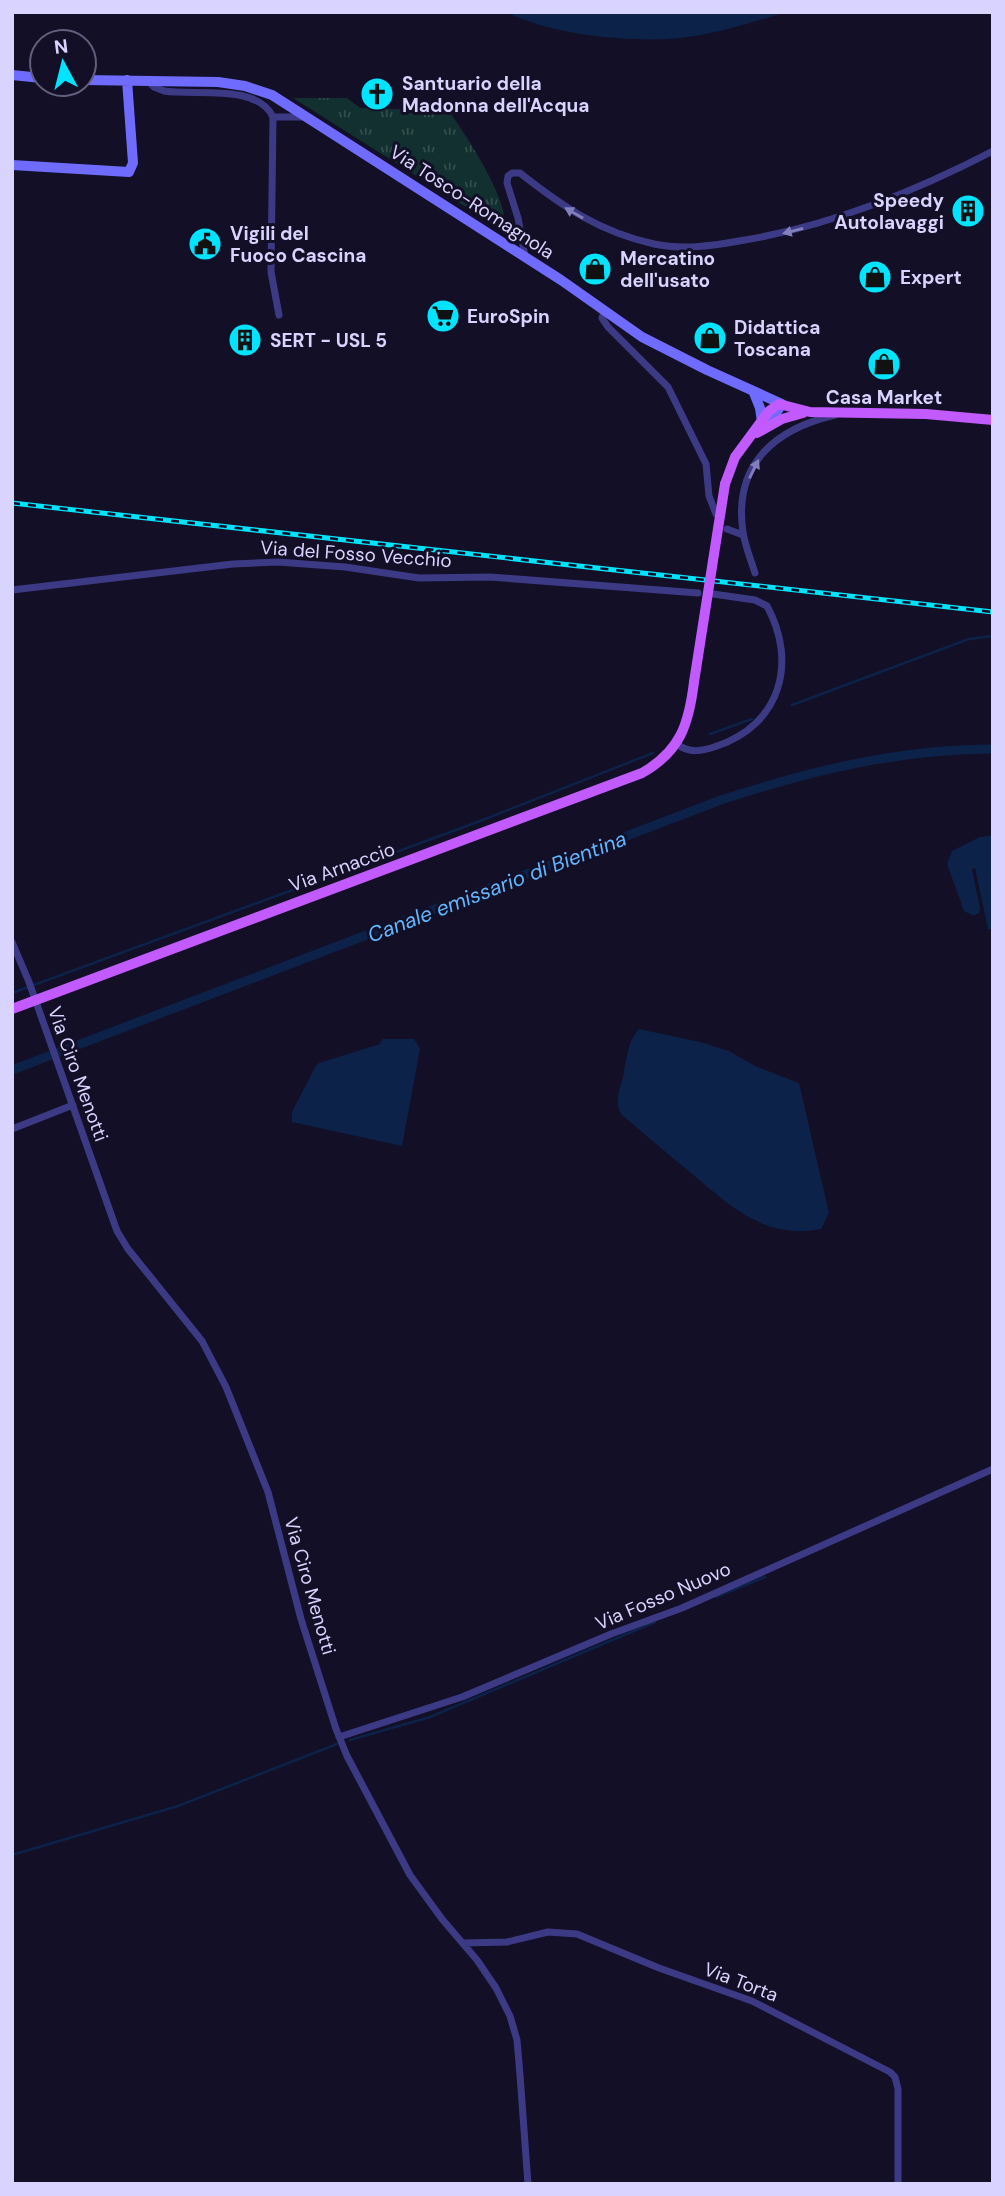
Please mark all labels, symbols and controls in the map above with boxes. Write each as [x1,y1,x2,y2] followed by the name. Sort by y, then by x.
[28,28,98,98] north arrow
[53,33,69,60] text: N
[402,71,589,118] place label: Santuario della Madonna dell'Acqua
[358,75,396,113] church icon: Santuario della Madonna dell'Acqua
[385,139,559,265] street label: Via Tosco-Romagnola
[834,188,945,235] place label: Speedy Autolavaggi
[949,192,987,230] building icon: Speedy Autolavaggi
[564,207,583,219] one-way arrow
[230,221,366,268] place label: Vigili del Fuoco Cascina
[186,225,224,263] public building icon: Vigili del Fuoco Cascina
[782,226,804,237] one-way arrow
[620,246,715,293] place label: Mercatino dell'usato
[576,250,614,288] shop icon: Mercatino dell'usato
[856,258,894,296] shop icon: Expert
[900,265,962,290] place label: Expert
[424,297,462,335] supermarket icon: EuroSpin
[467,304,550,329] place label: EuroSpin
[734,315,820,362] place label: Didattica Toscana
[691,319,729,357] shop icon: Didattica Toscana
[226,321,264,359] building icon: SERT - USL 5
[270,328,387,353] place label: SERT - USL 5
[865,345,903,383] shop icon: Casa Market
[826,385,942,410] place label: Casa Market
[748,459,760,479] one-way arrow
[259,535,453,573] street label: Via del Fosso Vecchio
[364,825,630,949] water label: Canale emissario di Bientina
[286,836,398,898] street label: Via Arnaccio
[42,1003,114,1145] street label: Via Ciro Menotti
[278,1514,342,1658] street label: Via Ciro Menotti
[592,1556,734,1636] street label: Via Fosso Nuovo
[700,1956,782,2008] street label: Via Torta

